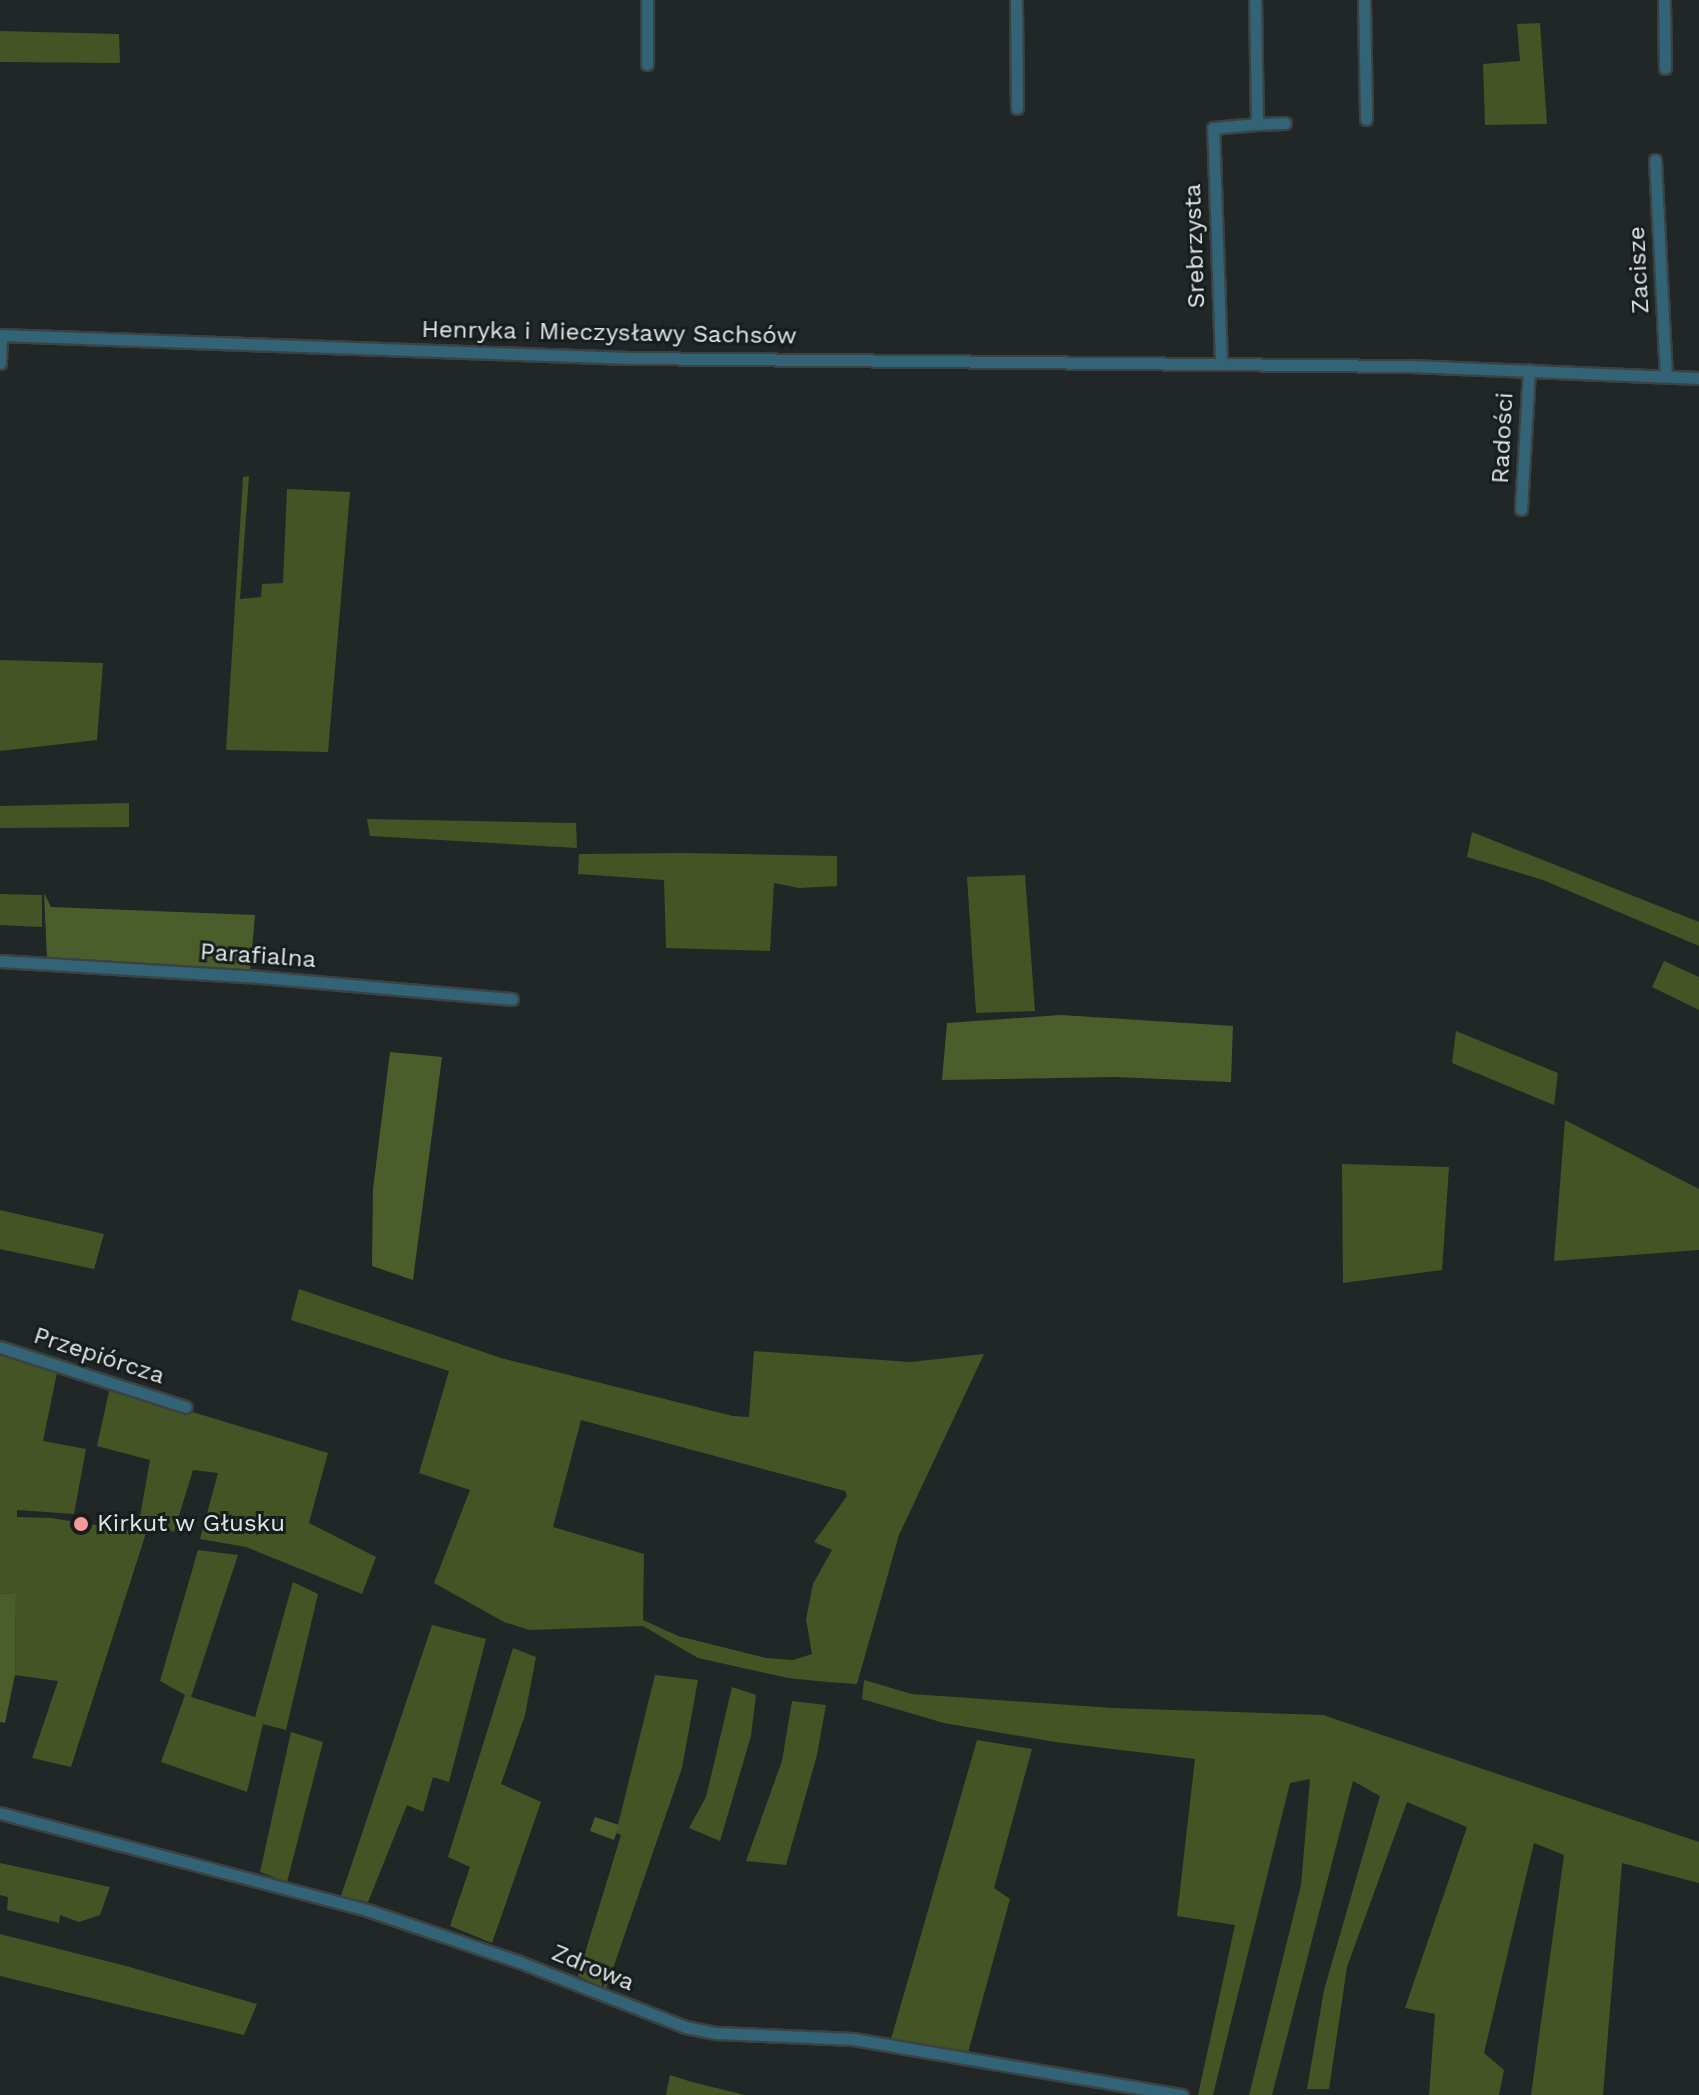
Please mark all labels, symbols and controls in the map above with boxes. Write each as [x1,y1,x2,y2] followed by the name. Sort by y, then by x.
[1178,183,1212,309] street label: Srebrzysta
[1622,225,1656,315] street label: Zacisze
[421,315,797,351] street label: Henryka i Mieczysławy Sachsów
[1486,392,1520,484] street label: Radości
[199,938,317,974] street label: Parafialna
[30,1321,168,1391] street label: Przepiórcza
[97,1510,286,1538] place label: Kirkut w Głusku
[72,1515,90,1533] marker: Kirkut w Głusku
[548,1938,638,1998] street label: Zdrowa

